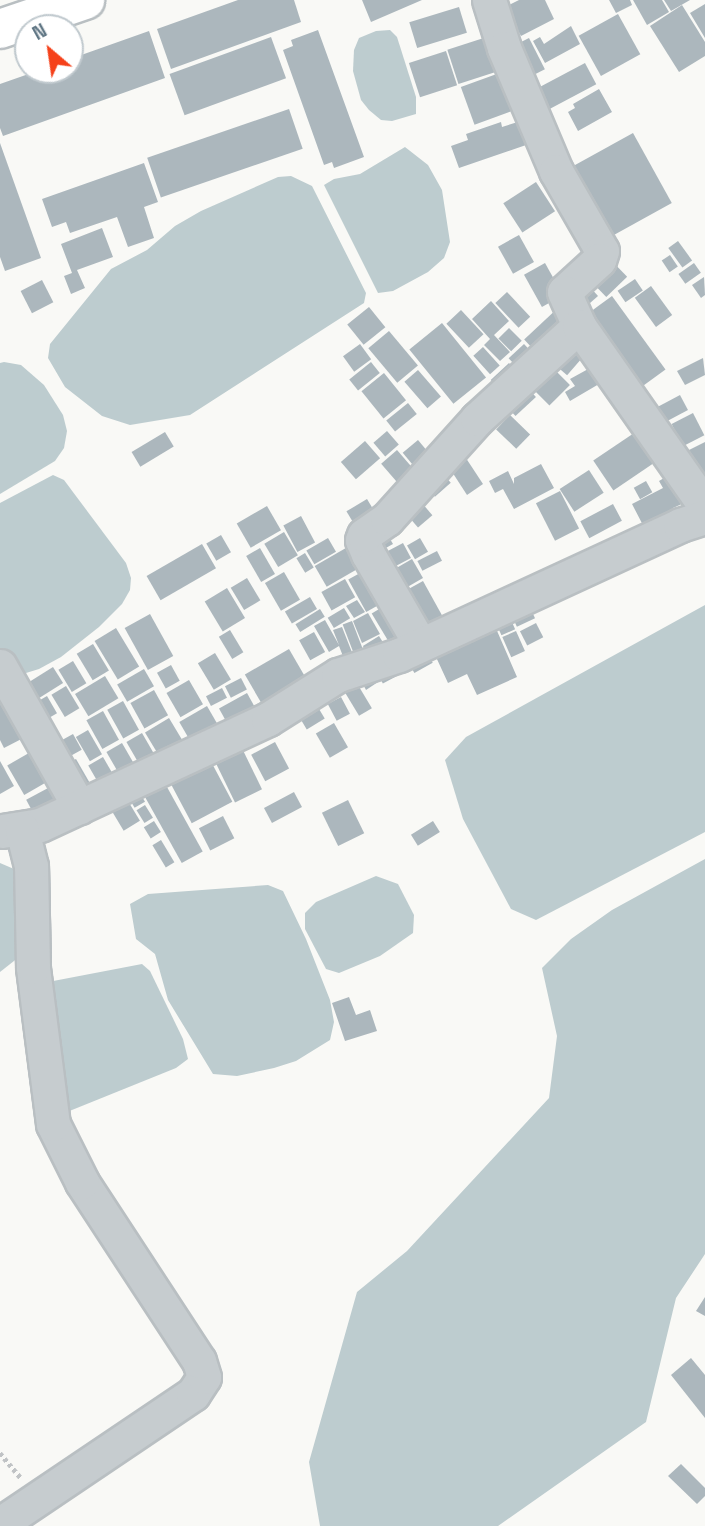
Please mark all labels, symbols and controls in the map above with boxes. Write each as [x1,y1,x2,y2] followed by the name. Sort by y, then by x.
[14,14,84,84] north arrow
[28,18,51,46] text: N

